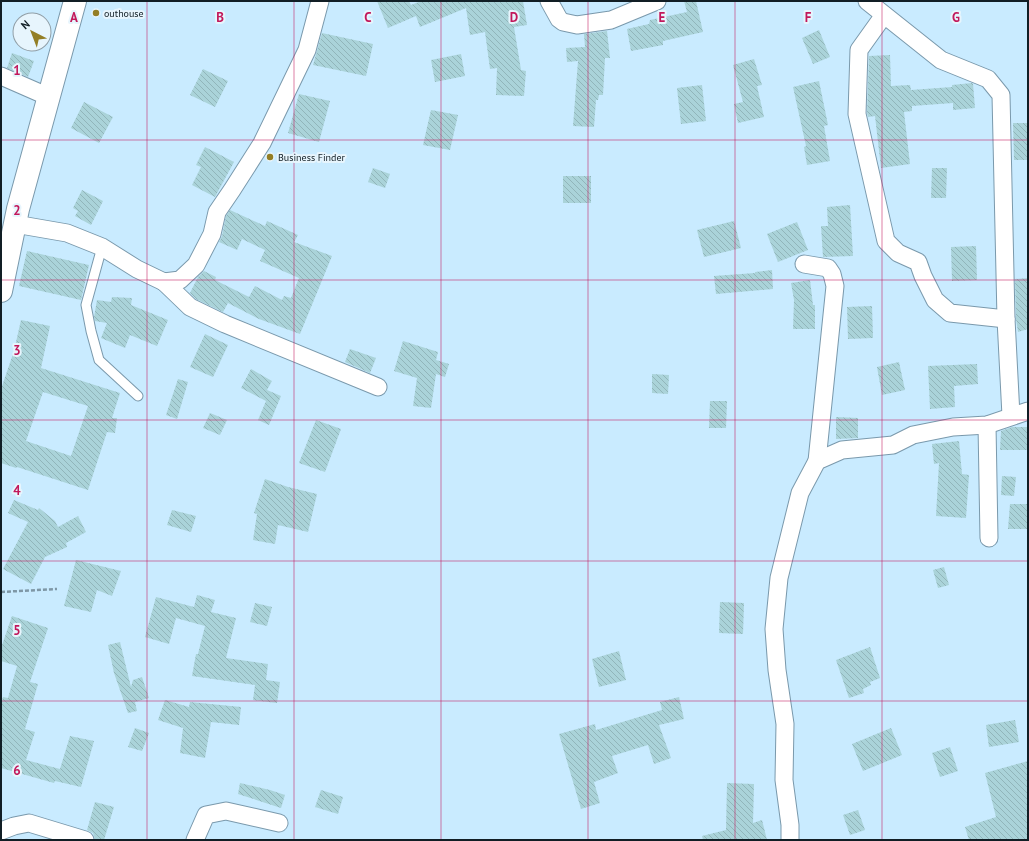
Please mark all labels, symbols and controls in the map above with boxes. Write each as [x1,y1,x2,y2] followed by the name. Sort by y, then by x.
[104,7,144,20] place label: outhouse
[91,8,101,18] marker: outhouse
[70,9,78,26] text: A
[216,9,224,26] text: B
[364,9,372,26] text: C
[510,9,518,26] text: D
[659,9,666,26] text: E
[805,9,812,26] text: F
[952,9,960,26] text: G
[12,12,52,52] north arrow
[18,17,33,32] text: N
[13,62,21,79] text: 1
[278,151,346,164] place label: Business Finder
[265,152,275,162] marker: Business Finder
[13,202,21,219] text: 2
[13,342,21,359] text: 3
[13,482,21,499] text: 4
[13,622,21,639] text: 5
[13,762,21,779] text: 6

